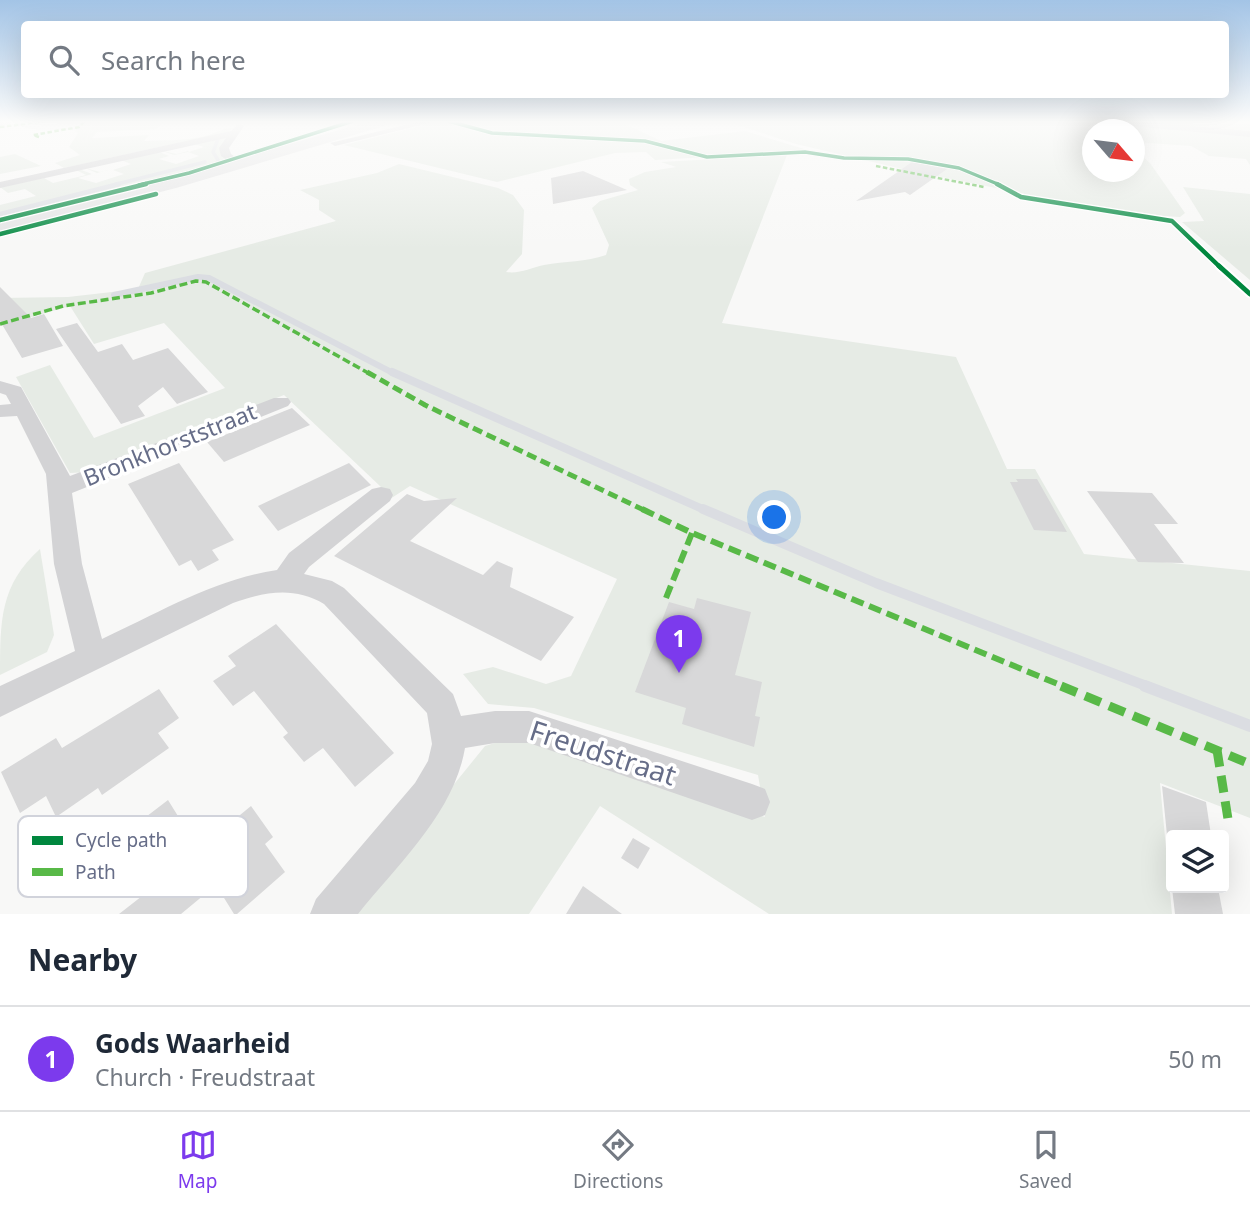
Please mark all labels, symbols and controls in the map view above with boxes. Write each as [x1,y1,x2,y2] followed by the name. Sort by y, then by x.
[21,21,1229,98] search box
[45,41,83,79] icon: search
[101,42,246,78] text: Search here
[1082,119,1145,182] north arrow
[78,395,261,493] street label: Bronkhorststraat
[757,500,791,534] your location
[656,615,702,673] pin: 1
[525,711,681,794] street label: Freudstraat
[18,816,248,897] legend
[75,827,167,853] text: Cycle path
[1166,830,1229,893] map controls
[1166,830,1229,893] button: layers
[75,859,116,885] text: Path
[28,939,137,980] text: Nearby
[95,1025,290,1061] text: Gods Waarheid
[44,1043,58,1075] text: 1
[1168,1043,1222,1075] text: 50 m
[95,1061,315,1093] text: Church · Freudstraat
[178,1126,217,1194] tab: Map
[573,1126,663,1194] tab: Directions
[1019,1126,1072,1194] tab: Saved

